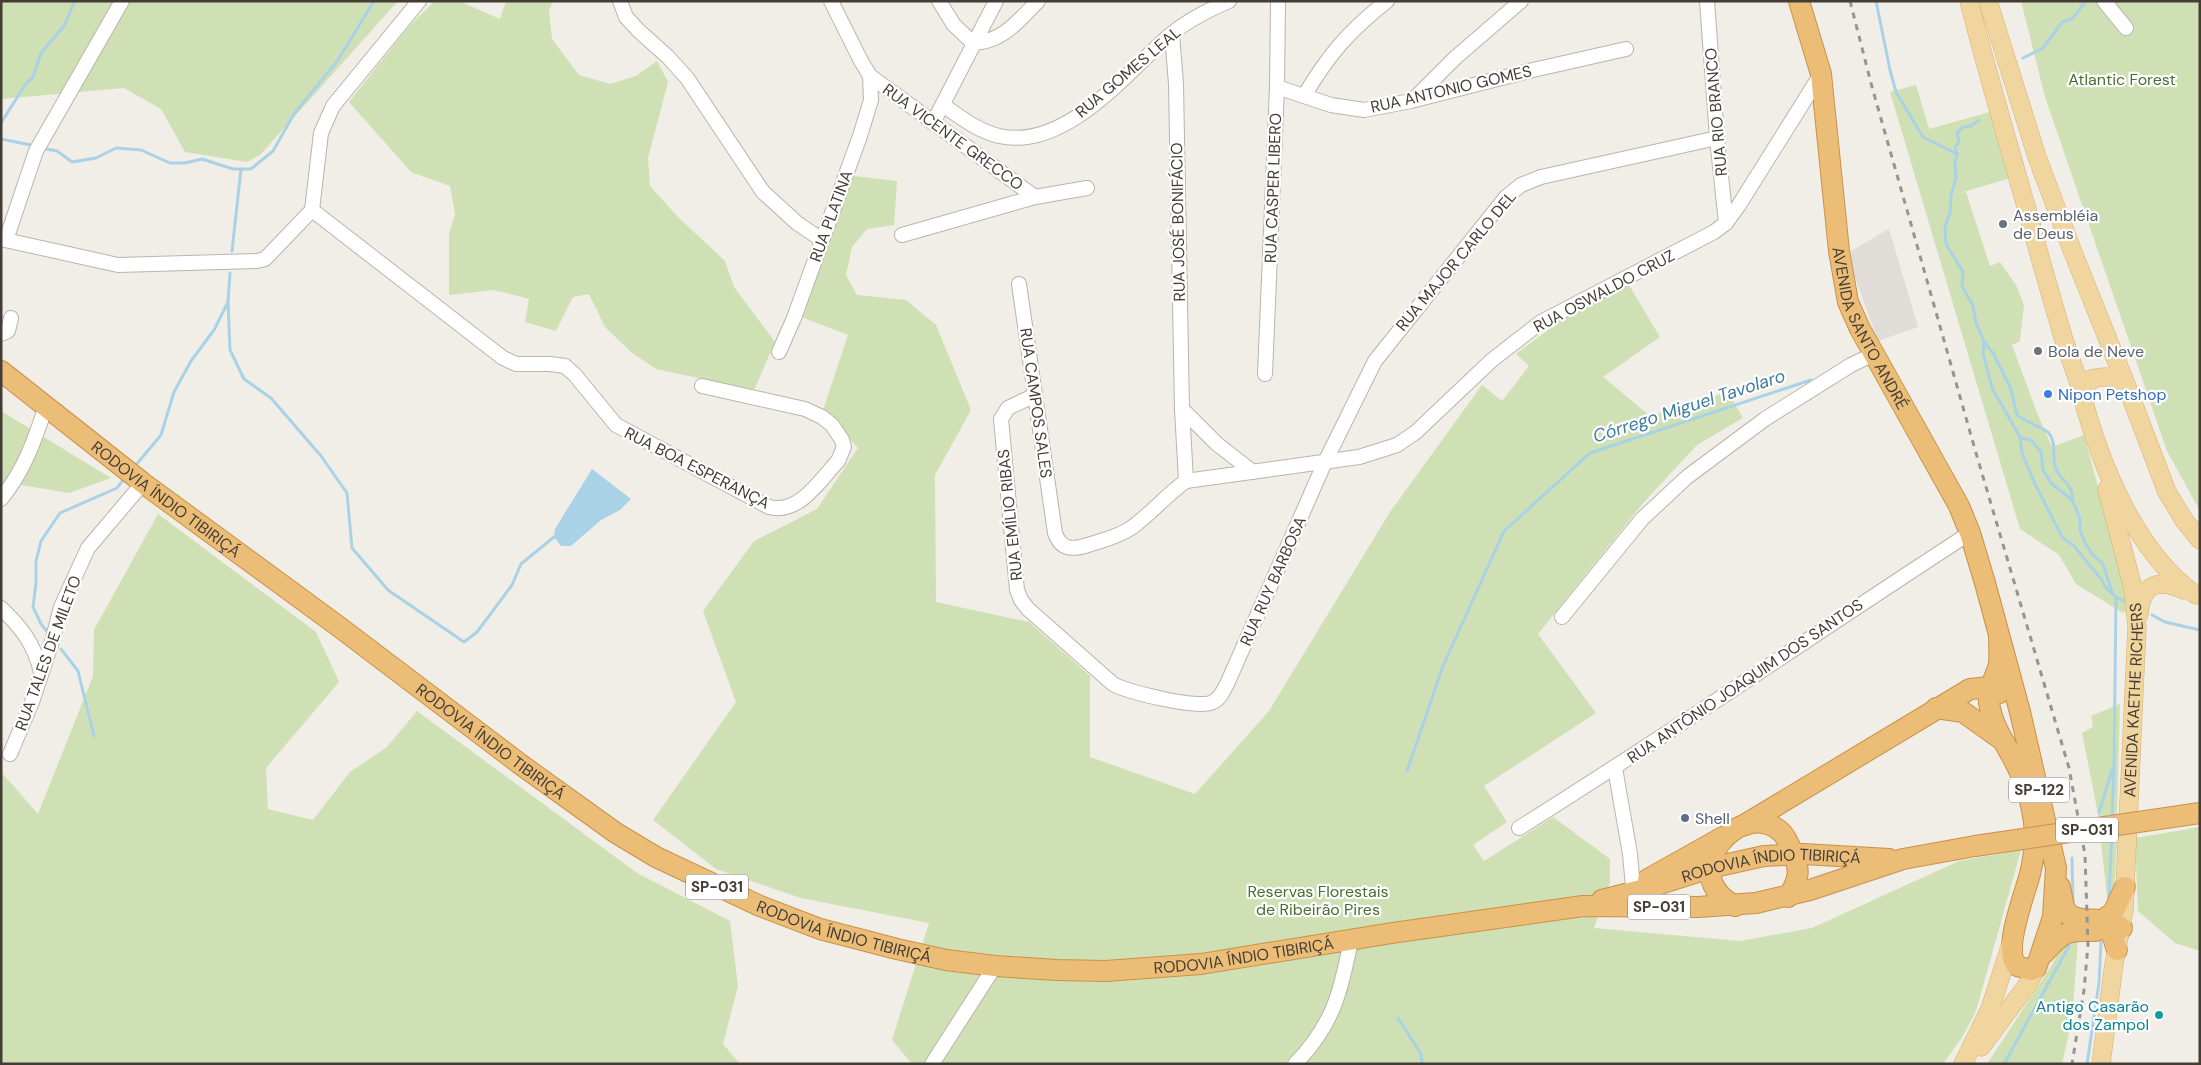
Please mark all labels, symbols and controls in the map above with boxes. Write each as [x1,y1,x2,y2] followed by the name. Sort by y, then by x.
[1071,22,1185,122] street label: RUA GOMES LEAL
[1700,47,1732,177] street label: RUA RIO BRANCO
[1368,60,1534,118] street label: RUA ANTONIO GOMES
[2068,69,2176,90] park label: Atlantic Forest
[879,79,1027,195] street label: RUA VICENTE GRECCO
[1260,113,1286,263] street label: RUA CASPER LIBERO
[1166,142,1190,302] street label: RUA JOSÉ BONIFÁCIO
[805,167,857,265] street label: RUA PLATINA
[1391,187,1521,335] street label: RUA MAJOR CARLO DEL
[2013,205,2098,244] place label: Assembléia de Deus
[1997,218,2009,230] marker: Assembléia de Deus
[1530,245,1678,337] street label: RUA OSWALDO CRUZ
[1828,245,1913,413] street label: AVENIDA SANTO ANDRÉ
[1015,327,1057,479] street label: RUA CAMPOS SALES
[2048,341,2144,362] place label: Bola de Neve
[2032,345,2044,357] marker: Bola de Neve
[1590,364,1788,448] water label: Córrego Miguel Tavolaro
[2058,384,2166,405] place label: Nipon Petshop
[2042,388,2054,400] marker: Nipon Petshop
[621,422,773,514] street label: RUA BOA ESPERANÇA
[87,436,245,562] street label: RODOVIA ÍNDIO TIBIRIÇÁ
[993,448,1027,582] street label: RUA EMÍLIO RIBAS
[1235,513,1311,649] street label: RUA RUY BARBOSA
[10,573,86,733] street label: RUA TALES DE MILETO
[1623,594,1867,768] street label: RUA ANTÔNIO JOAQUIM DOS SANTOS
[2119,602,2148,798] street label: AVENIDA KAETHE RICHERS
[412,678,570,804] street label: RODOVIA ÍNDIO TIBIRIÇÁ
[2009,778,2069,802] road number: SP-122
[1695,808,1730,829] place label: Shell
[1679,812,1691,824] marker: Shell
[2056,818,2118,842] road number: SP-031
[1679,843,1862,887] street label: RODOVIA ÍNDIO TIBIRIÇÁ
[686,874,748,900] road number: SP-031
[1247,881,1389,920] park label: Reservas Florestais de Ribeirão Pires
[1628,894,1690,920] road number: SP-031
[754,895,934,967] street label: RODOVIA ÍNDIO TIBIRIÇÁ
[1153,932,1335,978] street label: RODOVIA ÍNDIO TIBIRIÇÁ
[2036,996,2149,1035] place label: Antigo Casarão dos Zampol
[2153,1009,2165,1021] marker: Antigo Casarão dos Zampol

